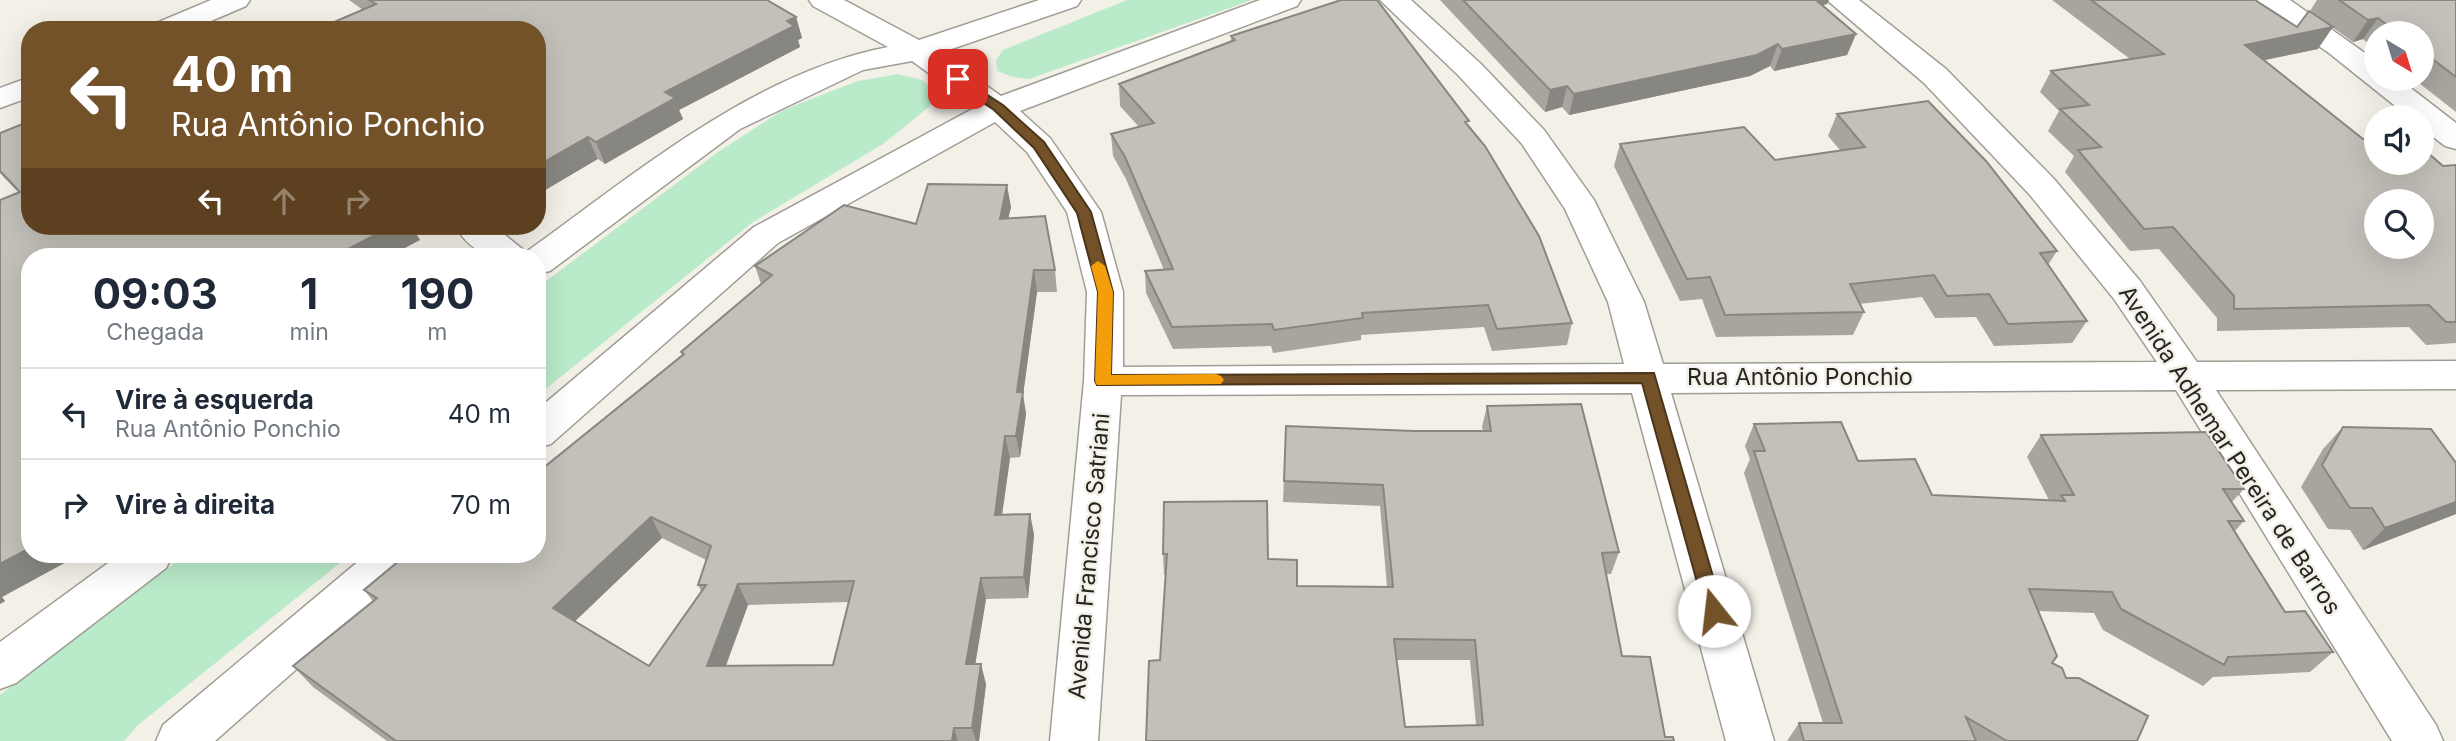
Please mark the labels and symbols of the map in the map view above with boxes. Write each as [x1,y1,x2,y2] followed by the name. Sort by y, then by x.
[2364,21,2434,91] north arrow
[928,49,988,109] pin
[2113,280,2347,620] street label: Avenida Adhemar Pereira de Barros
[1687,363,1913,391] street label: Rua Antônio Ponchio
[1063,412,1115,700] street label: Avenida Francisco Satriani
[1677,574,1751,648] position arrow

